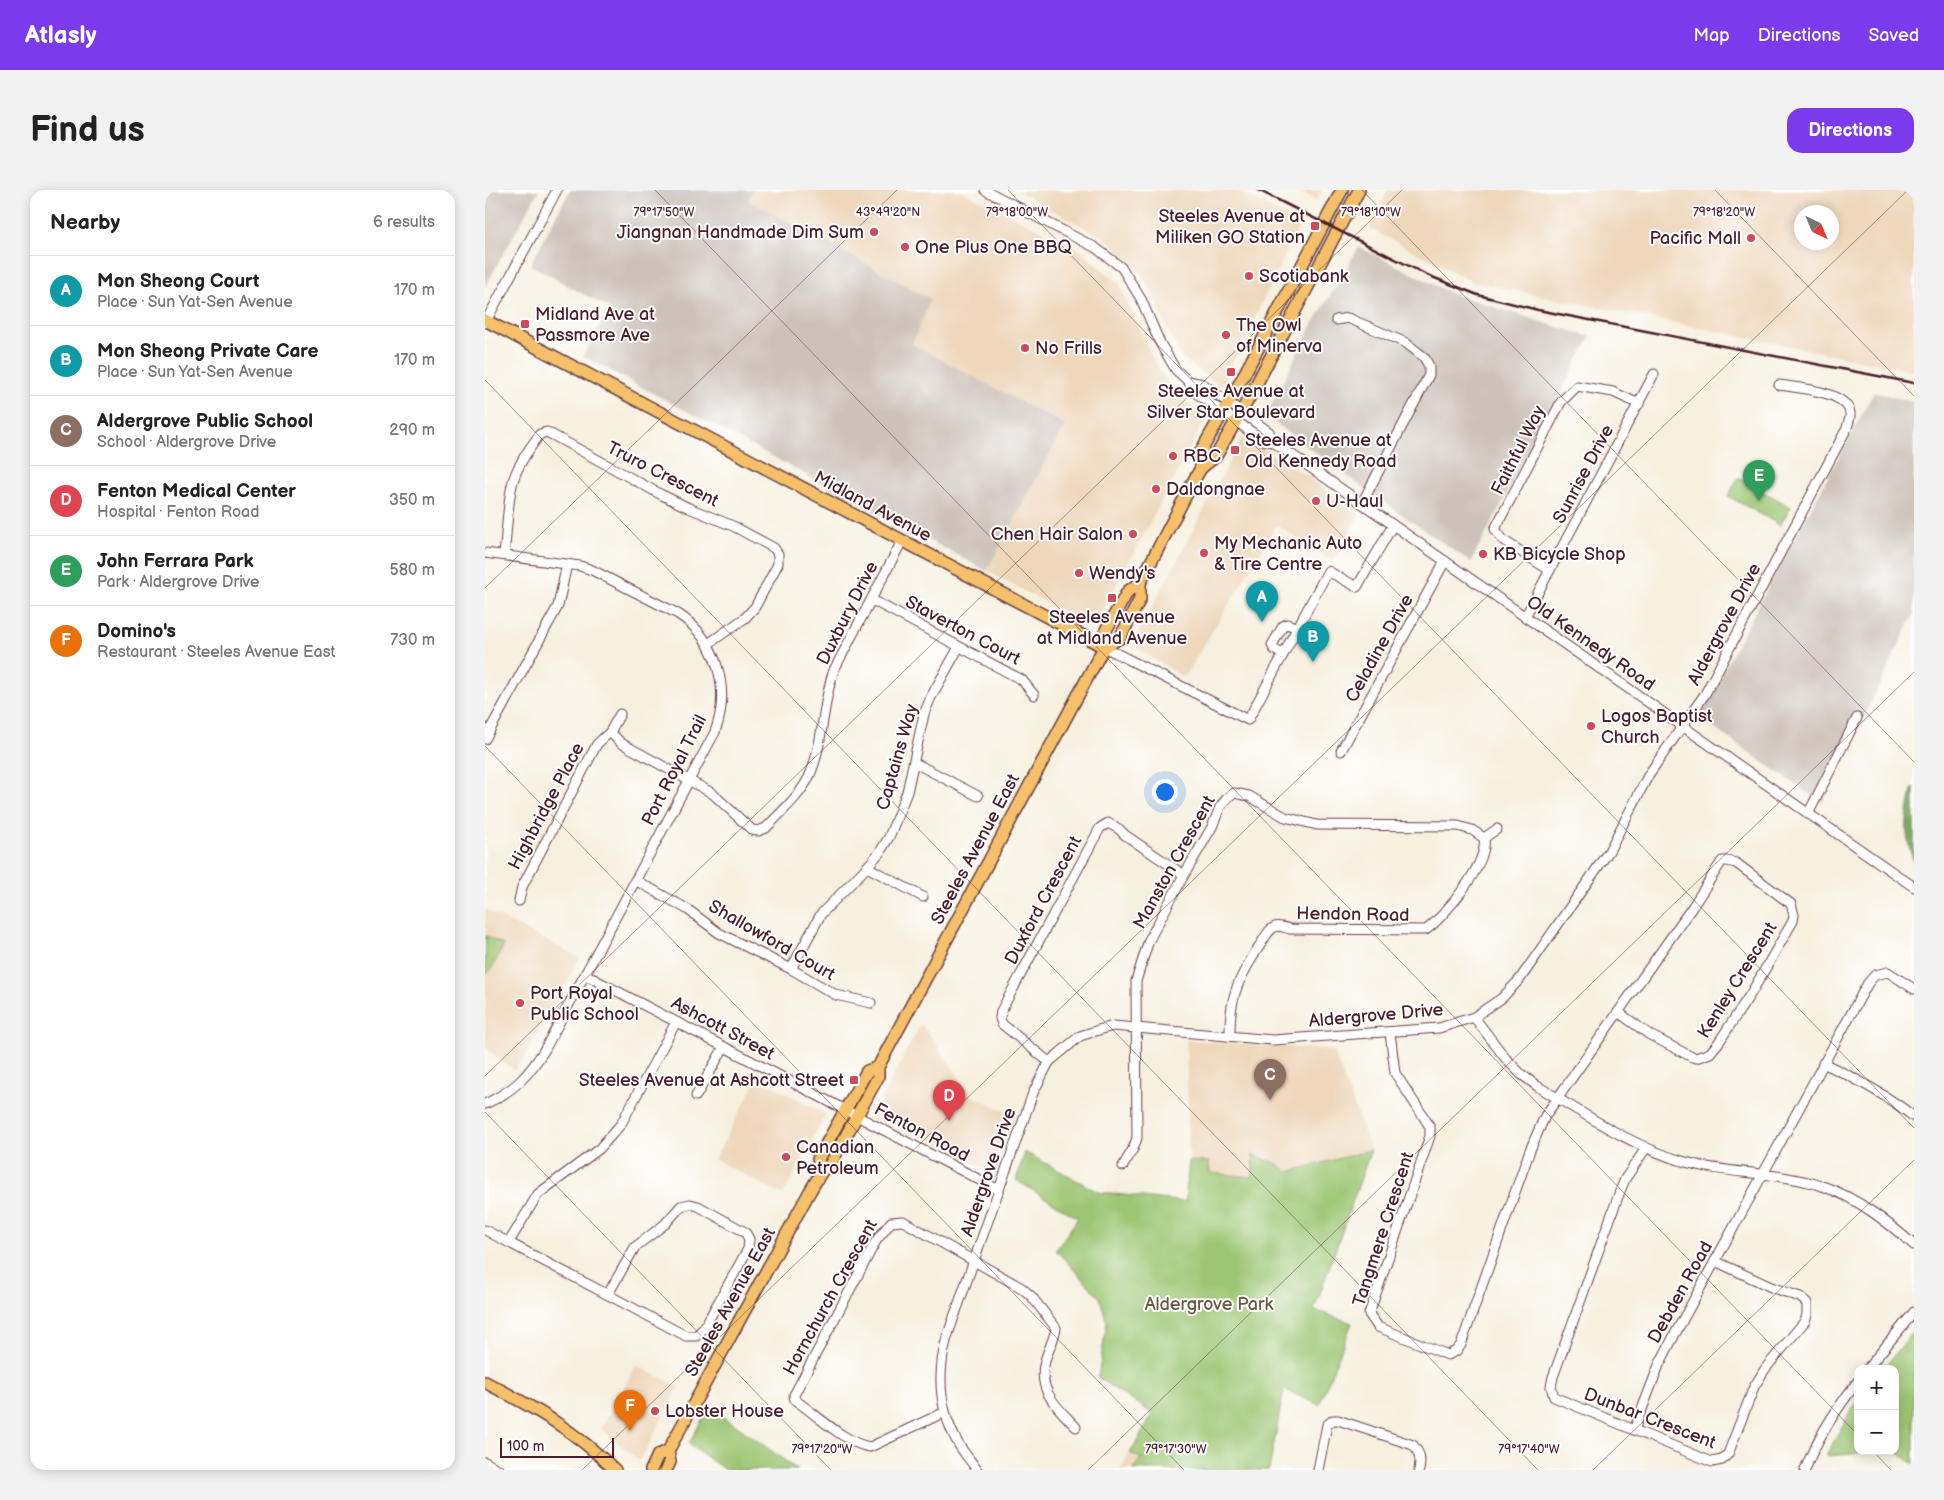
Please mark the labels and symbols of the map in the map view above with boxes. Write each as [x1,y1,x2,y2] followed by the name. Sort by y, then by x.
[634,205,695,220] text: 79°17'50"W
[856,205,920,220] text: 43°49'20"N
[986,205,1048,220] text: 79°18'00"W
[1341,205,1401,220] text: 79°18'10"W
[1693,205,1755,220] text: 79°18'20"W
[1794,205,1839,250] north arrow
[1155,206,1305,248] place label: Steeles Avenue at Miliken GO Station
[1309,220,1321,232] marker: Steeles Avenue at Miliken GO Station
[617,222,864,243] place label: Jiangnan Handmade Dim Sum
[868,226,880,238] marker: Jiangnan Handmade Dim Sum
[1649,228,1741,249] place label: Pacific Mall
[1745,232,1757,244] marker: Pacific Mall
[915,237,1072,258] place label: One Plus One BBQ
[899,241,911,253] marker: One Plus One BBQ
[1259,266,1349,287] place label: Scotiabank
[1243,270,1255,282] marker: Scotiabank
[535,304,655,346] place label: Midland Ave at Passmore Ave
[1236,315,1322,357] place label: The Owl of Minerva
[519,318,531,330] marker: Midland Ave at Passmore Ave
[1220,329,1232,341] marker: The Owl of Minerva
[1035,338,1102,359] place label: No Frills
[1019,342,1031,354] marker: No Frills
[1225,366,1237,378] marker: Steeles Avenue at Silver Star Boulevard
[1147,381,1315,423] place label: Steeles Avenue at Silver Star Boulevard
[1487,401,1550,498] street label: Faithful Way
[1549,421,1618,527] street label: Sunrise Drive
[1245,430,1397,472] place label: Steeles Avenue at Old Kennedy Road
[604,437,722,512] street label: Truro Crescent
[1229,444,1241,456] marker: Steeles Avenue at Old Kennedy Road
[1183,446,1221,467] place label: RBC
[1167,450,1179,462] marker: RBC
[1743,460,1775,501] pin: E
[810,467,935,546] street label: Midland Avenue
[1166,479,1265,500] place label: Daldongnae
[1150,483,1162,495] marker: Daldongnae
[1326,491,1383,512] place label: U-Haul
[1310,495,1322,507] marker: U-Haul
[991,524,1123,545] place label: Chen Hair Salon
[1127,528,1139,540] marker: Chen Hair Salon
[1214,533,1362,575] place label: My Mechanic Auto & Tire Centre
[1493,544,1626,565] place label: KB Bicycle Shop
[1198,547,1210,559] marker: My Mechanic Auto & Tire Centre
[1477,548,1489,560] marker: KB Bicycle Shop
[812,558,883,668] street label: Duxbury Drive
[1683,559,1766,689] street label: Aldergrove Drive
[1089,563,1155,584] place label: Wendy's
[1073,567,1085,579] marker: Wendy's
[1246,581,1278,622] pin: A
[1341,590,1418,706] street label: Celadine Drive
[902,591,1024,670] street label: Staverton Court
[1523,591,1659,695] street label: Old Kennedy Road
[1106,592,1118,604] marker: Steeles Avenue at Midland Avenue
[1037,607,1188,649] place label: Steeles Avenue at Midland Avenue
[1297,621,1329,662] pin: B
[872,701,923,813] street label: Captains Way
[1601,706,1713,748] place label: Logos Baptist Church
[638,711,711,829] street label: Port Royal Trail
[1585,720,1597,732] marker: Logos Baptist Church
[504,739,589,873] street label: Highbridge Place
[927,770,1024,928] street label: Steeles Avenue East
[1152,779,1178,805] your location
[1129,791,1220,933] street label: Manston Crescent
[1001,832,1086,968] street label: Duxford Crescent
[705,896,839,985] street label: Shallowford Court
[1296,903,1410,926] street label: Hendon Road
[1693,918,1782,1042] street label: Kenley Crescent
[530,983,639,1025] place label: Port Royal Public School
[668,992,778,1065] street label: Ashcott Street
[514,997,526,1009] marker: Port Royal Public School
[1308,999,1444,1032] street label: Aldergrove Drive
[1254,1059,1286,1100] pin: C
[579,1070,844,1091] place label: Steeles Avenue at Ashcott Street
[848,1074,860,1086] marker: Steeles Avenue at Ashcott Street
[933,1080,965,1121] pin: D
[871,1099,973,1166] street label: Fenton Road
[957,1105,1020,1239] street label: Aldergrove Drive
[796,1137,879,1179] place label: Canadian Petroleum
[1349,1149,1419,1309] street label: Tangmere Crescent
[780,1151,792,1163] marker: Canadian Petroleum
[779,1215,882,1379] street label: Hornchurch Crescent
[681,1224,780,1381] street label: Steeles Avenue East
[1644,1238,1717,1347] street label: Debden Road
[1145,1294,1274,1315] park label: Aldergrove Park
[1581,1384,1719,1453] street label: Dunbar Crescent
[614,1390,646,1431] pin: F
[665,1401,784,1422] place label: Lobster House
[649,1405,661,1417] marker: Lobster House
[500,1435,614,1458] scale bar
[791,1442,853,1457] text: 79°17'20"W
[1145,1442,1207,1457] text: 79°17'30"W
[1498,1442,1560,1457] text: 79°17'40"W

